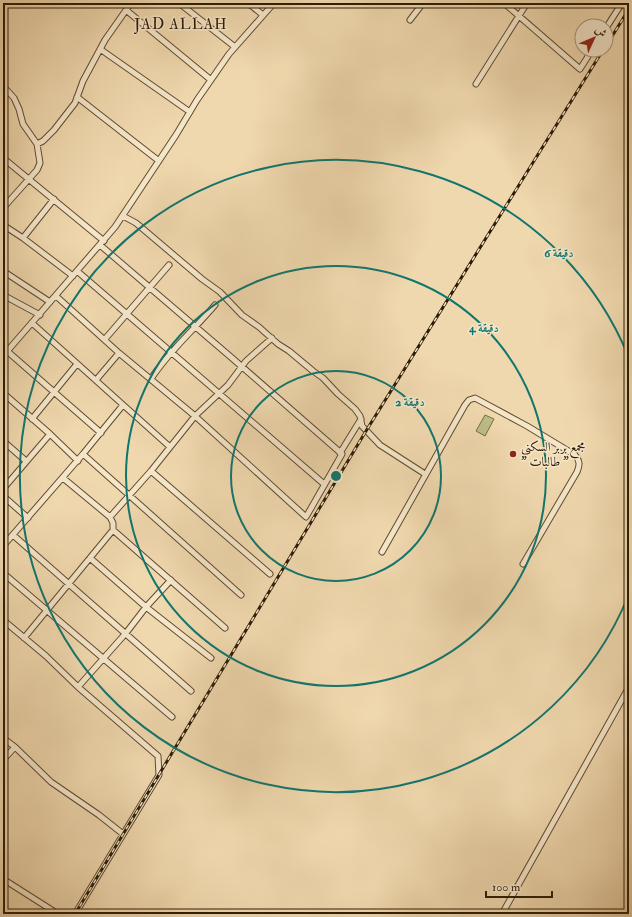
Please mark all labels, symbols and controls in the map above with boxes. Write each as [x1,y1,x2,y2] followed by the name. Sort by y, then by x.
[133,15,228,35] district label: JAD ALLAH
[574,18,614,58] north arrow
[592,23,609,40] text: ش
[544,246,574,261] text: 6 دقيقة
[468,321,499,336] text: 4 دقيقة
[395,395,425,410] text: 2 دقيقة
[521,439,586,470] place label: مجمع بربر السكني " طالبات "
[508,449,518,459] marker: مجمع بربر السكني " طالبات "
[329,469,343,483] centre of rings
[486,873,552,899] scale bar
[492,880,521,895] text: 100 m

